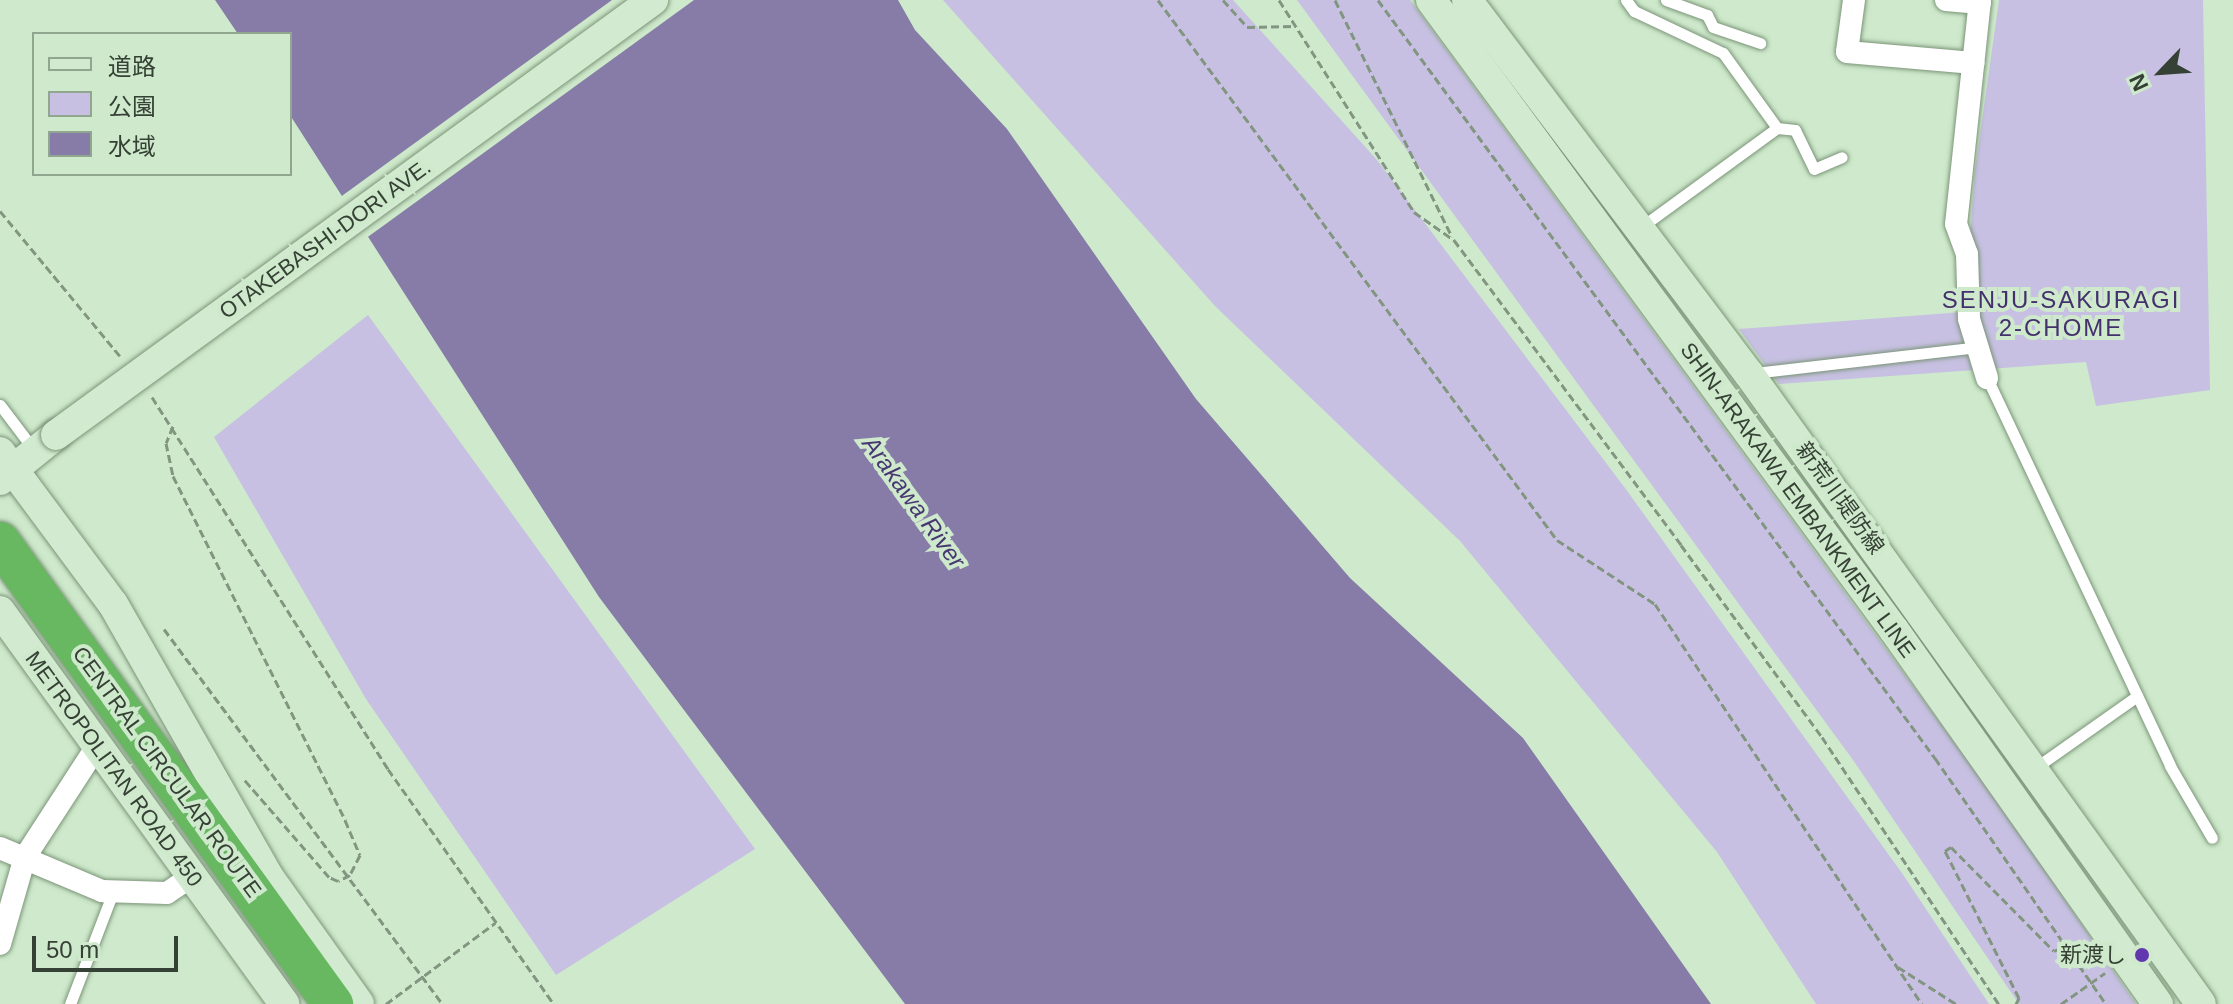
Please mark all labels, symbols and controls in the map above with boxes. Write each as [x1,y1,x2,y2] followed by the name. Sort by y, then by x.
[32,32,292,176] legend
[2121,32,2201,112] north arrow
[108,53,156,80] text: 道路
[2124,70,2153,95] text: N
[108,93,156,120] text: 公園
[108,133,156,160] text: 水域
[214,153,436,325] street label: OTAKEBASHI-DORI AVE.
[1942,286,2180,342] district label: SENJU-SAKURAGI 2-CHOME
[1674,337,1922,663] street label: SHIN-ARAKAWA EMBANKMENT LINE
[856,430,972,574] water label: Arakawa River
[1791,437,1889,559] street label: 新荒川堤防線
[67,641,267,903] street label: CENTRAL CIRCULAR ROUTE
[20,646,208,892] street label: METROPOLITAN ROAD 450
[36,920,182,970] scale bar
[46,936,99,963] text: 50 m
[2060,942,2126,968] place label: 新渡し
[2133,946,2151,964] marker: 新渡し

